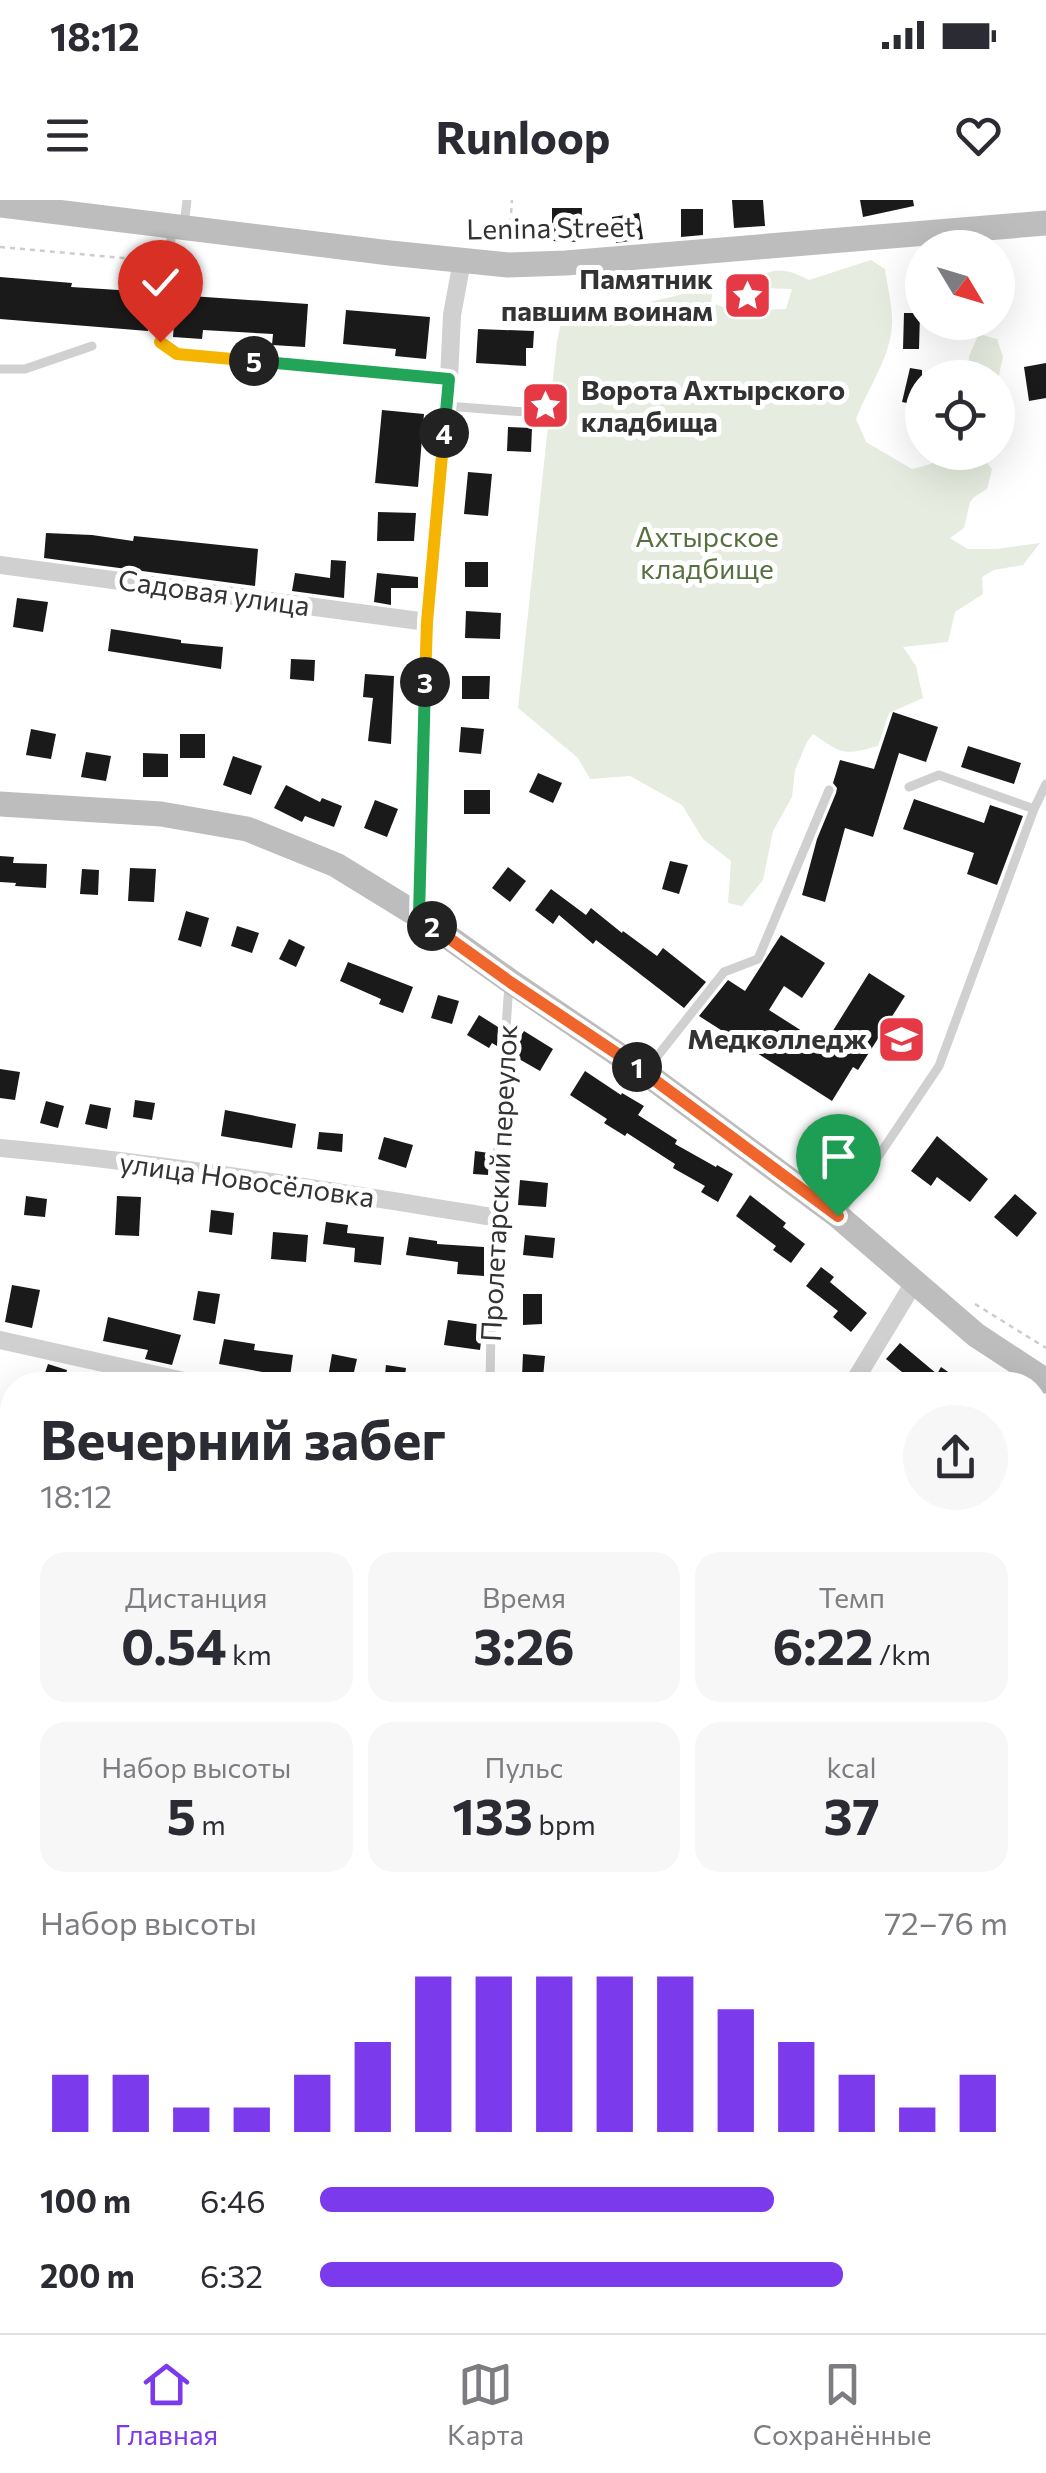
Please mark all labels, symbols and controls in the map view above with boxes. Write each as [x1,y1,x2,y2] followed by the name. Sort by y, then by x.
[50,12,140,59] text: 18:12
[40,108,95,163] icon: menu
[436,108,610,163] text: Runloop
[951,108,1006,163] icon: heart
[466,209,636,245] street label: Lenina Street
[905,230,1015,340] north arrow
[905,230,1015,470] map controls
[118,240,203,343] pin
[133,255,188,310] icon: check
[501,261,713,327] place label: Памятник павшим воинам
[722,269,774,321] place icon: Памятник павшим воинам
[229,336,279,386] pin: 5
[246,344,262,378] text: 5
[905,360,1015,470] button: locate
[581,372,845,438] place label: Ворота Ахтырского кладбища
[520,380,572,432] place icon: Ворота Ахтырского кладбища
[419,408,469,458] pin: 4
[435,416,453,450] text: 4
[635,519,779,585] park label: Ахтырское кладбище
[116,562,312,622] street label: Садовая улица
[400,657,450,707] pin: 3
[417,665,433,699] text: 3
[407,901,457,951] pin: 2
[424,909,440,943] text: 2
[876,1013,928,1065] school or university icon: Медколледж
[687,1021,867,1055] place label: Медколледж
[473,1023,523,1343] street label: Пролетарский переулок
[612,1042,662,1092] pin: 1
[631,1050,643,1084] text: 1
[796,1114,881,1217] pin
[811,1129,866,1184] icon: arrive
[117,1144,377,1214] street label: улица Новосёловка
[40,1404,446,1471] text: Вечерний забег
[903,1405,1008,1510] button: share
[40,1475,112,1515] text: 18:12
[125,1580,268,1614] text: Дистанция
[482,1580,566,1614] text: Время
[818,1580,885,1614] text: Темп
[121,1614,227,1675] text: 0.54
[473,1614,575,1675] text: 3:26
[772,1614,873,1675] text: 6:22
[227,1637,272,1671] text: km
[873,1637,931,1671] text: /km
[101,1750,291,1784] text: Набор высоты
[485,1750,563,1784] text: Пульс
[827,1750,877,1784] text: kcal
[167,1784,196,1845] text: 5
[452,1784,533,1845] text: 133
[824,1784,880,1845] text: 37
[196,1807,226,1841] text: m
[533,1807,596,1841] text: bpm
[40,1902,257,1942] text: Набор высоты
[884,1902,1008,1942] text: 72–76 m
[40,2180,131,2220] text: 100 m
[200,2180,266,2220] text: 6:46
[40,2255,135,2295] text: 200 m
[200,2255,263,2295] text: 6:32
[114,2357,218,2451] tab: Главная
[447,2357,524,2451] tab: Карта
[753,2357,932,2451] tab: Сохранённые

